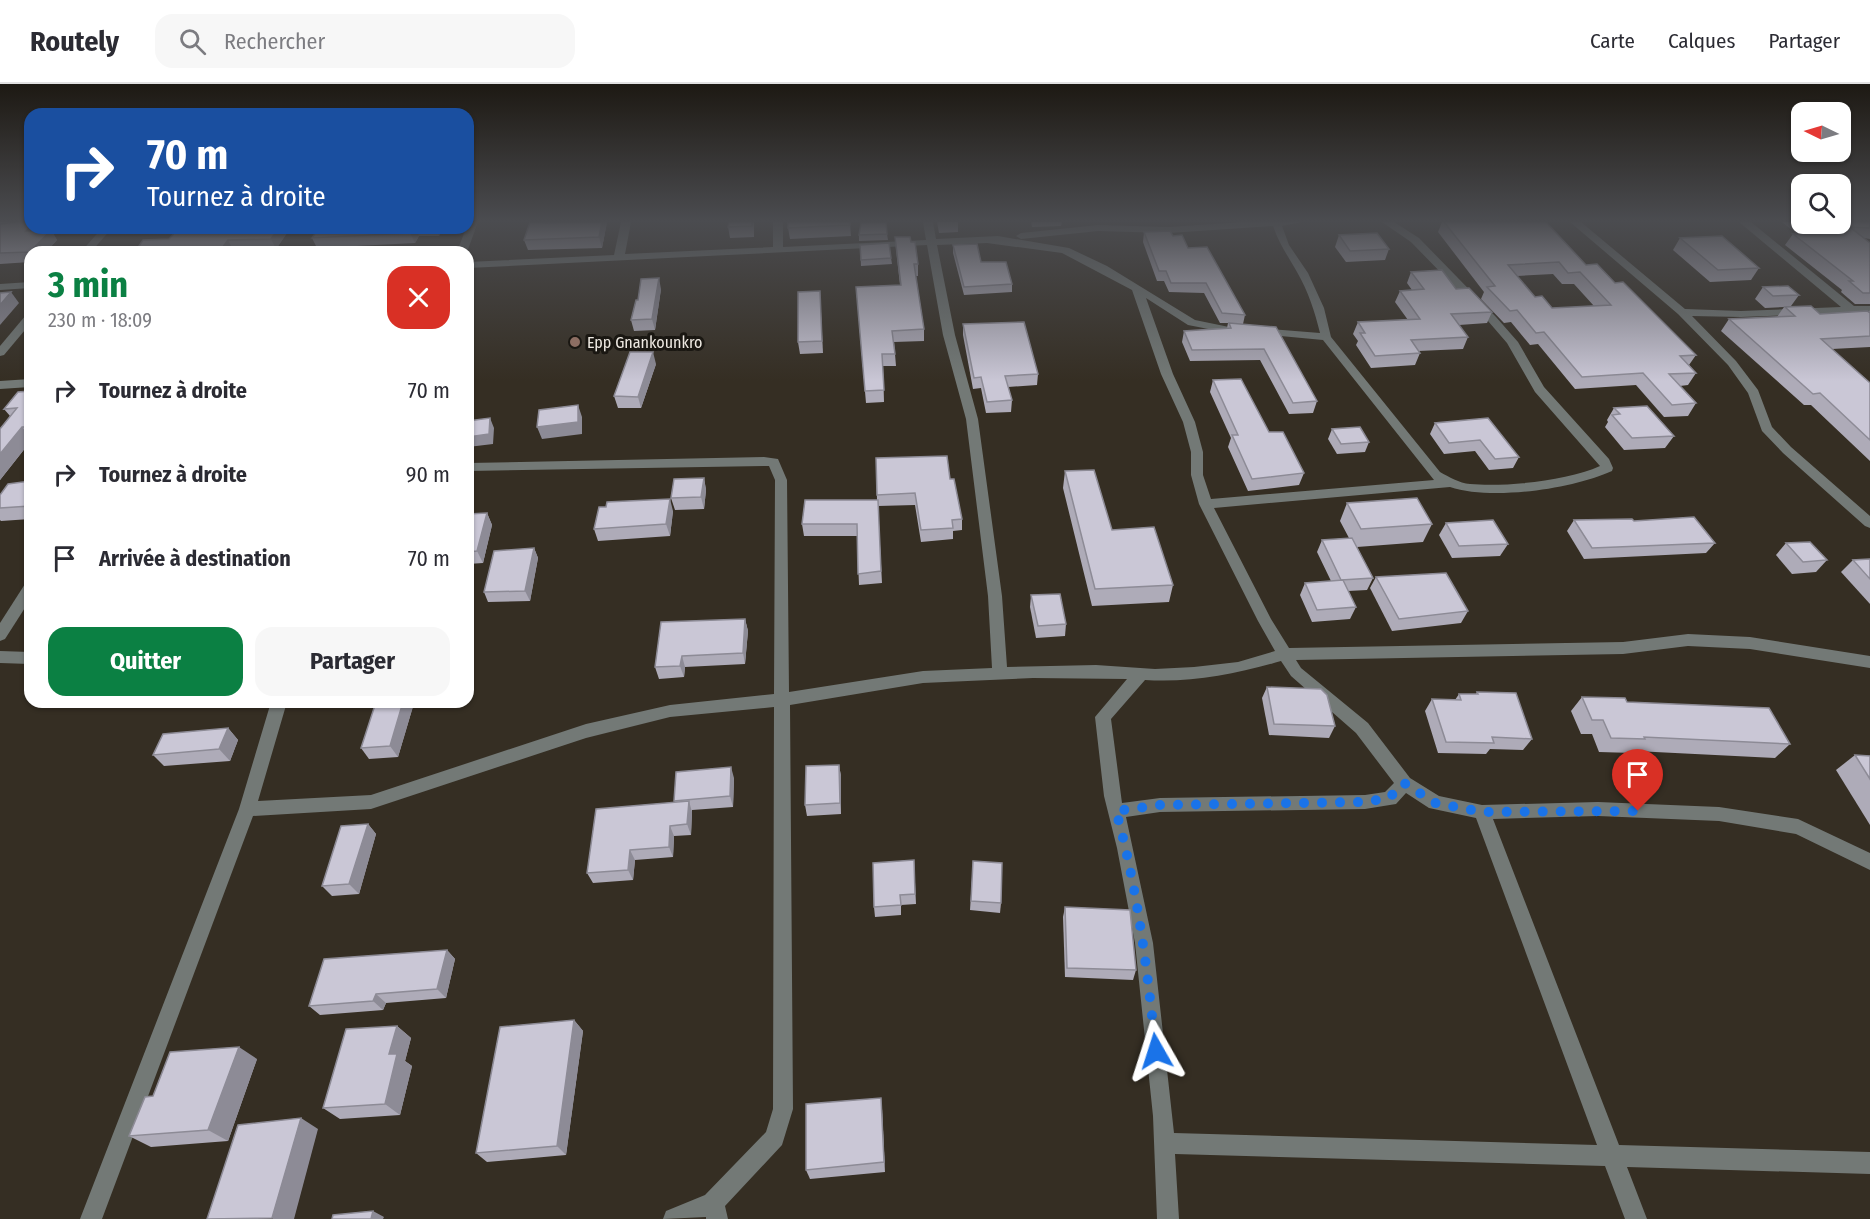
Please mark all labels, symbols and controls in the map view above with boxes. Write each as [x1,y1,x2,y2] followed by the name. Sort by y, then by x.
[155,14,575,68] search box
[30,25,119,58] text: Routely
[176,25,209,58] icon: search
[224,28,325,55] text: Rechercher
[1590,28,1635,54] text: Carte
[1668,28,1735,54] text: Calques
[1768,28,1840,54] text: Partager
[1791,102,1851,162] north arrow
[1791,102,1851,234] map controls
[147,130,228,180] text: 70 m
[48,132,126,210] icon: right
[1791,174,1851,234] button: search
[147,181,326,213] text: Tournez à droite
[48,263,128,307] text: 3 min
[387,266,450,329] button: close
[48,308,152,332] text: 230 m · 18:09
[587,333,703,352] place label: Epp Gnankounkro
[568,335,582,349] marker: Epp Gnankounkro
[48,374,81,407] icon: right
[99,377,247,404] text: Tournez à droite
[408,377,450,404] text: 70 m
[48,458,81,491] icon: right
[99,461,247,488] text: Tournez à droite
[406,461,450,488] text: 90 m
[48,542,81,575] icon: arrive
[99,545,291,572] text: Arrivée à destination
[408,545,450,572] text: 70 m
[48,627,243,696] button: Quitter
[255,627,450,696] button: Partager
[1612,749,1663,811] pin
[1621,758,1654,791] icon: arrive
[1124,1019,1188,1083] position arrow

